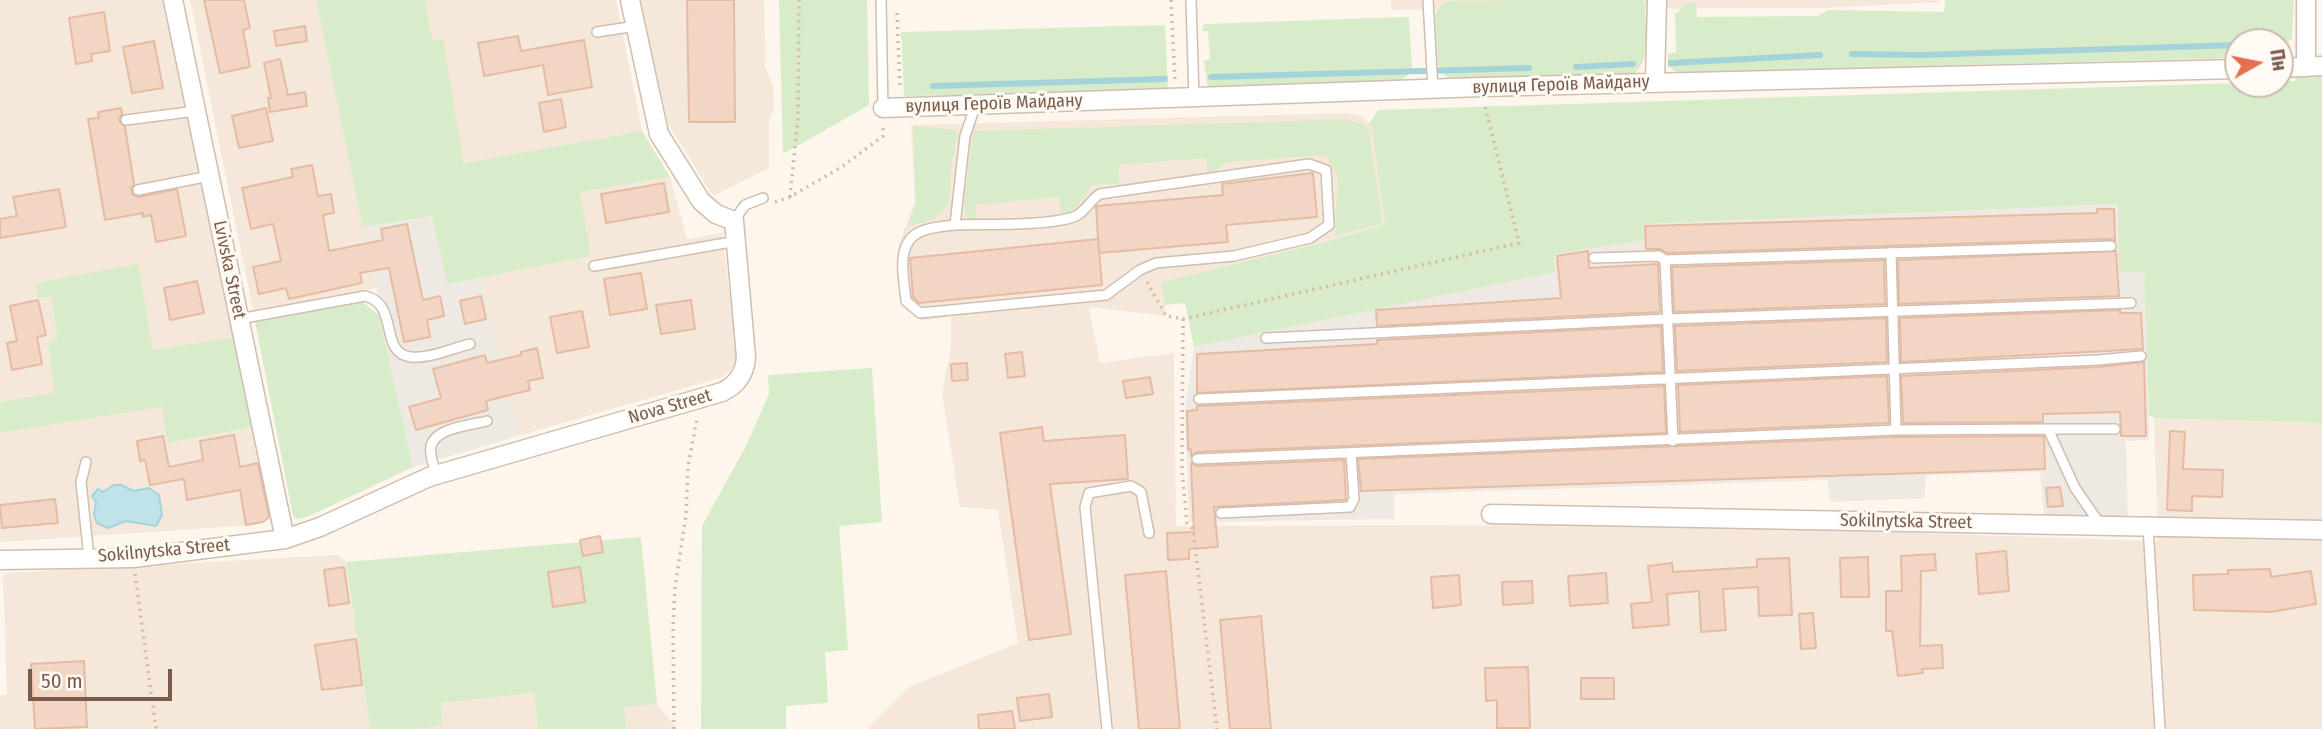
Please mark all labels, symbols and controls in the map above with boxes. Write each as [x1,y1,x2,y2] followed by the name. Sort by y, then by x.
[2224,28,2294,98] north arrow
[2265,48,2291,72] text: Пн
[1472,71,1650,99] street label: вулиця Героїв Майдану
[905,90,1083,118] street label: вулиця Героїв Майдану
[208,219,250,321] street label: Lvivska Street
[626,385,714,429] street label: Nova Street
[1840,510,1972,534] street label: Sokilnytska Street
[97,534,231,568] street label: Sokilnytska Street
[32,656,175,700] scale bar
[41,668,83,694] text: 50 m

